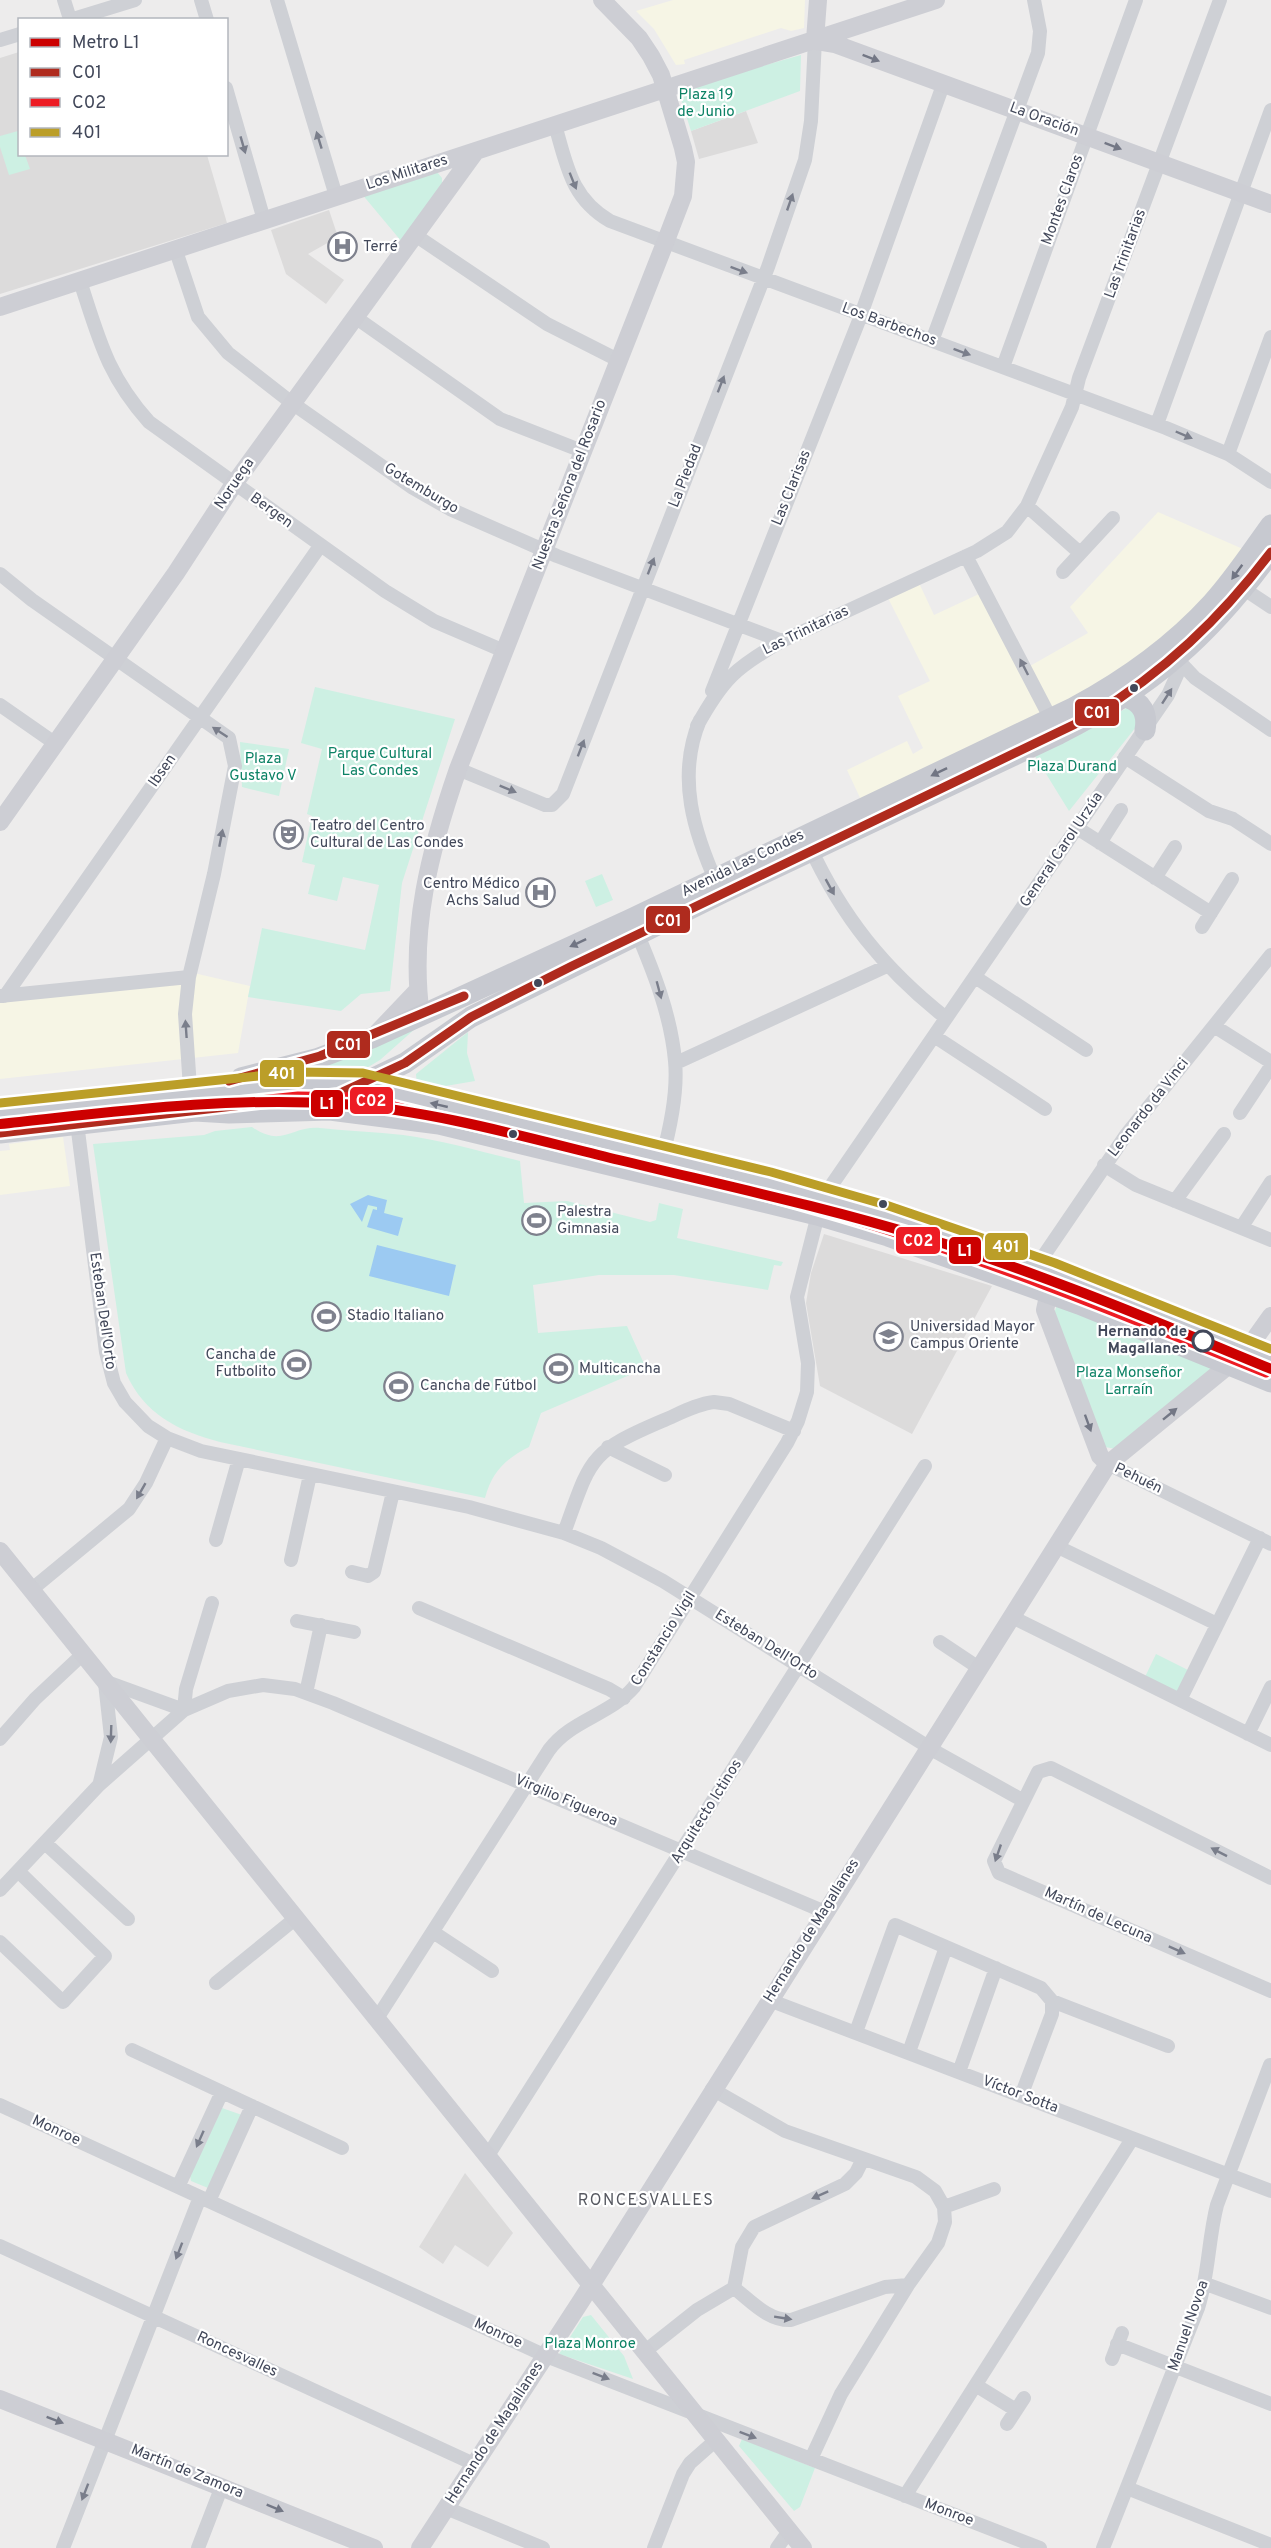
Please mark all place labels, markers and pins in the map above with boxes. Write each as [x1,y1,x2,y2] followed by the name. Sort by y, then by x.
[326,231,358,263] hospital icon: Terré
[363,238,398,257] place label: Terré
[1128,682,1140,694] unlabelled marker
[310,817,464,853] place label: Teatro del Centro Cultural de Las Condes
[273,819,305,851] theatre icon: Teatro del Centro Cultural de Las Condes
[423,875,520,911] place label: Centro Médico Achs Salud
[525,877,557,909] hospital icon: Centro Médico Achs Salud
[532,977,544,989] unlabelled marker
[507,1128,519,1140] unlabelled marker
[877,1198,889,1210] unlabelled marker
[557,1203,619,1239] place label: Palestra Gimnasia
[520,1205,552,1237] sports icon: Palestra Gimnasia
[310,1300,342,1332] sports icon: Stadio Italiano
[347,1307,444,1326] place label: Stadio Italiano
[910,1318,1035,1354] place label: Universidad Mayor Campus Oriente
[873,1320,905,1352] school or university icon: Universidad Mayor Campus Oriente
[1098,1323,1187,1359] place label: Hernando de Magallanes
[1192,1330,1214,1352] marker: Hernando de Magallanes
[206,1346,276,1382] place label: Cancha de Futbolito
[281,1348,313,1380] sports icon: Cancha de Futbolito
[542,1353,574,1385] sports icon: Multicancha
[579,1360,661,1379] place label: Multicancha
[383,1370,415,1402] sports icon: Cancha de Fútbol
[420,1377,537,1396] place label: Cancha de Fútbol

